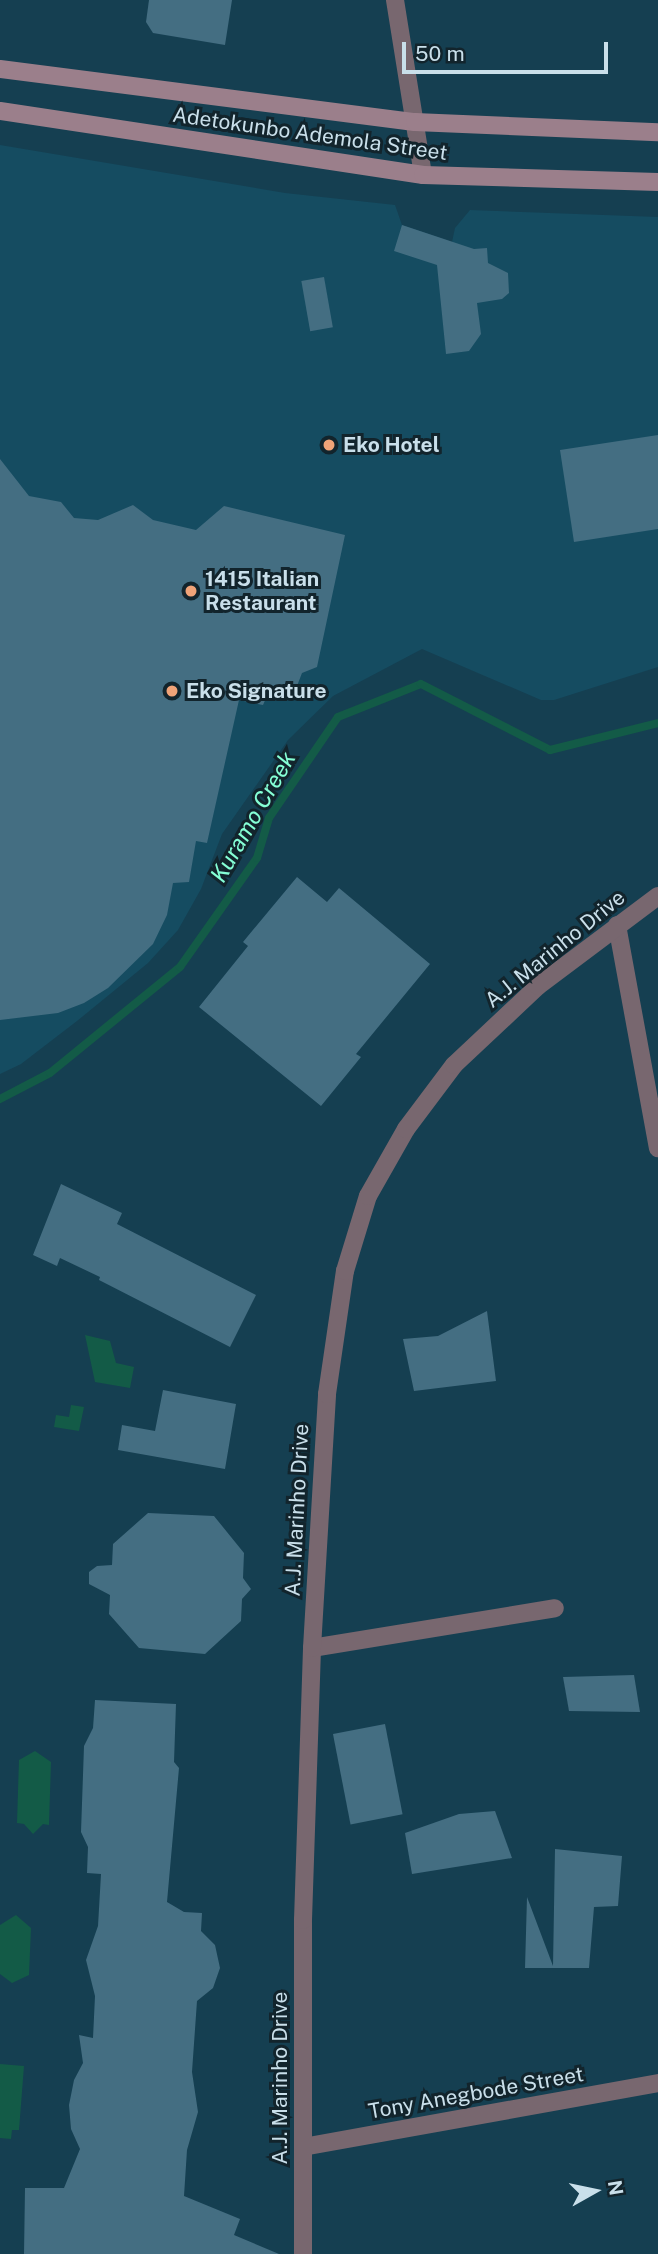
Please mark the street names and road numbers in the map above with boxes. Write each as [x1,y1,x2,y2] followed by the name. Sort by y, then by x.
[171,102,449,166] street label: Adetokunbo Ademola Street
[480,885,630,1013] street label: A.J. Marinho Drive
[280,1423,314,1597] street label: A.J. Marinho Drive
[267,1991,293,2165] street label: A.J. Marinho Drive
[366,2062,586,2124] street label: Tony Anegbode Street

